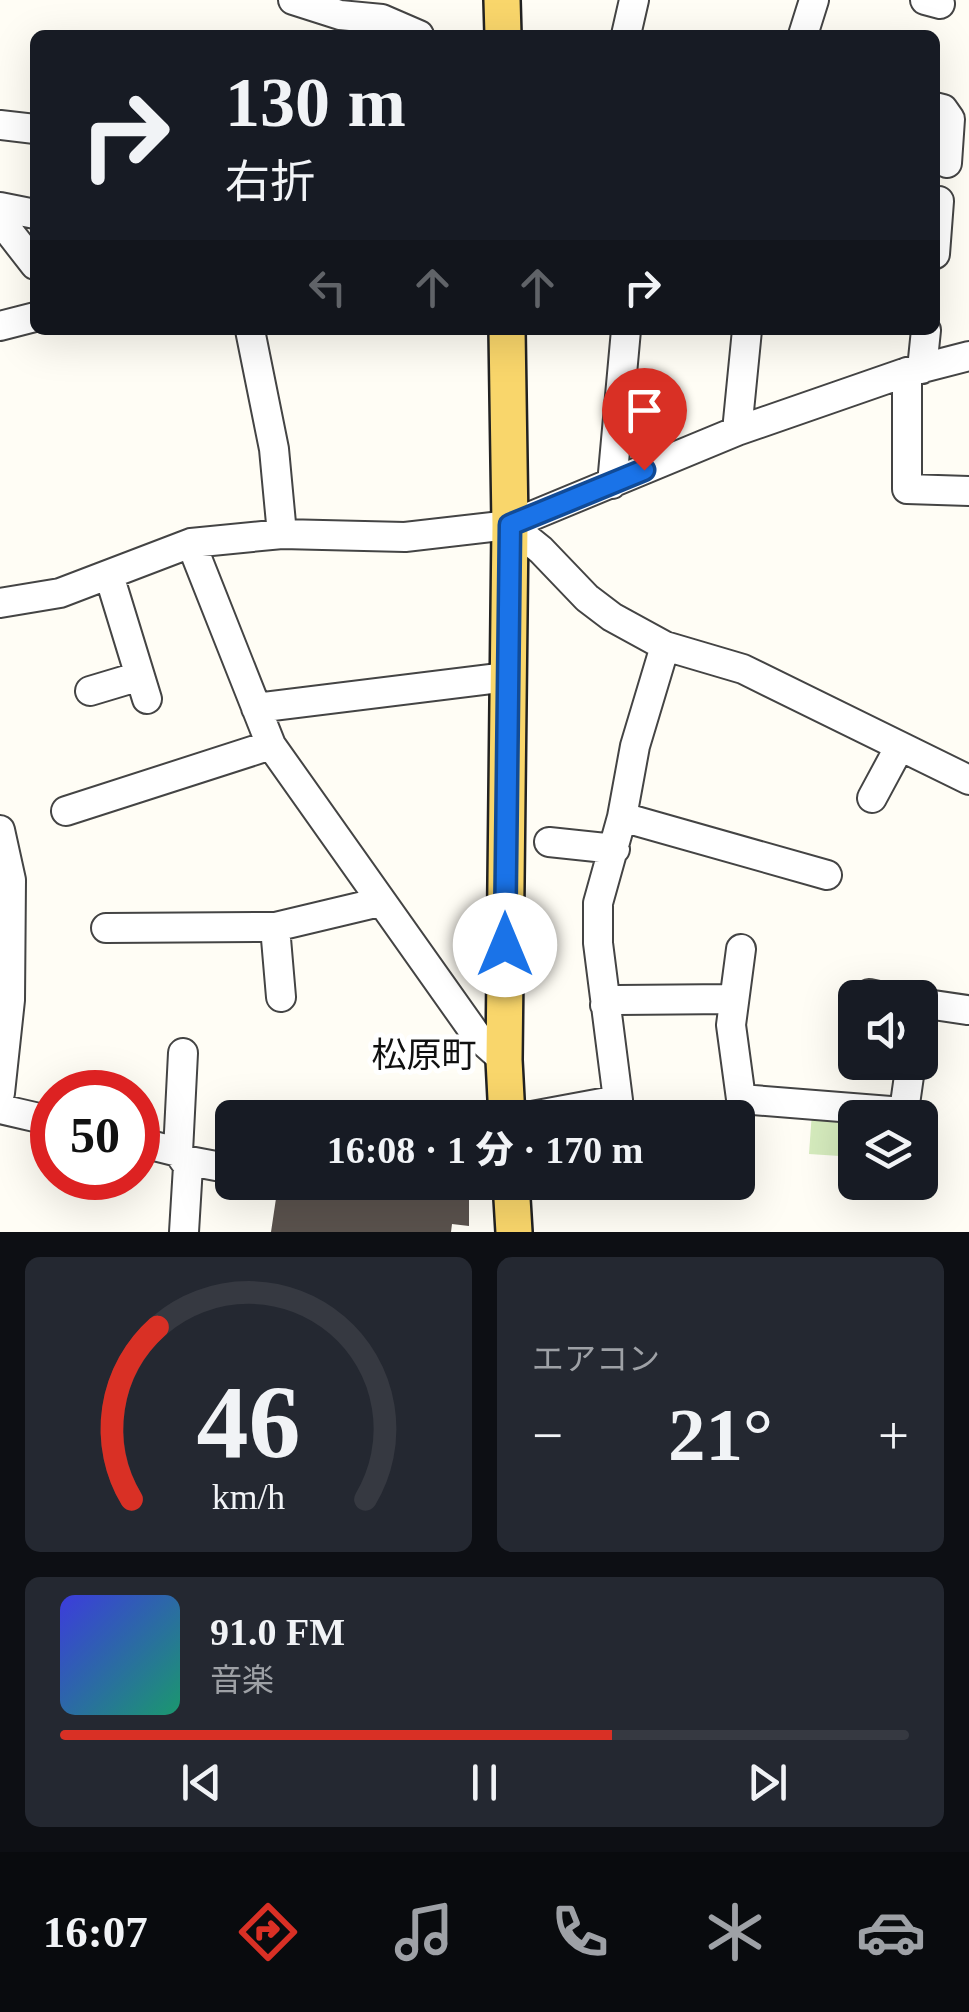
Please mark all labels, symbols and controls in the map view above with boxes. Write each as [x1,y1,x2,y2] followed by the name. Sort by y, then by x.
[225,64,406,141] text: 130 m
[60,70,190,200] icon: right
[225,157,315,207] text: 右折
[300,260,355,315] icon: left
[405,260,460,315] icon: ahead
[510,260,565,315] icon: ahead
[615,260,670,315] icon: right
[602,368,687,471] pin
[617,383,672,438] icon: arrive
[453,893,557,997] position arrow
[838,980,938,1200] map controls
[838,980,938,1080] button: sound
[371,1036,477,1075] district label: 松原町
[30,1070,160,1200] speed limit sign: 50
[838,1100,938,1200] button: layers
[327,1129,643,1171] text: 16:08 · 1 分 · 170 m
[532,1341,660,1377] text: エアコン
[197,1364,301,1479] text: 46
[668,1393,773,1476] text: 21°
[532,1405,563,1466] text: −
[878,1405,909,1466] text: +
[212,1477,285,1517] text: km/h
[210,1611,345,1653] text: 91.0 FM
[210,1662,274,1698] text: 音楽
[174,1755,229,1810] icon: previous
[457,1755,512,1810] icon: pause
[740,1755,795,1810] icon: next
[233,1897,303,1967] icon: directions
[389,1897,459,1967] icon: music
[545,1897,615,1967] icon: phone
[700,1897,770,1967] icon: climate
[856,1897,926,1967] icon: car
[43,1907,148,1957] text: 16:07

